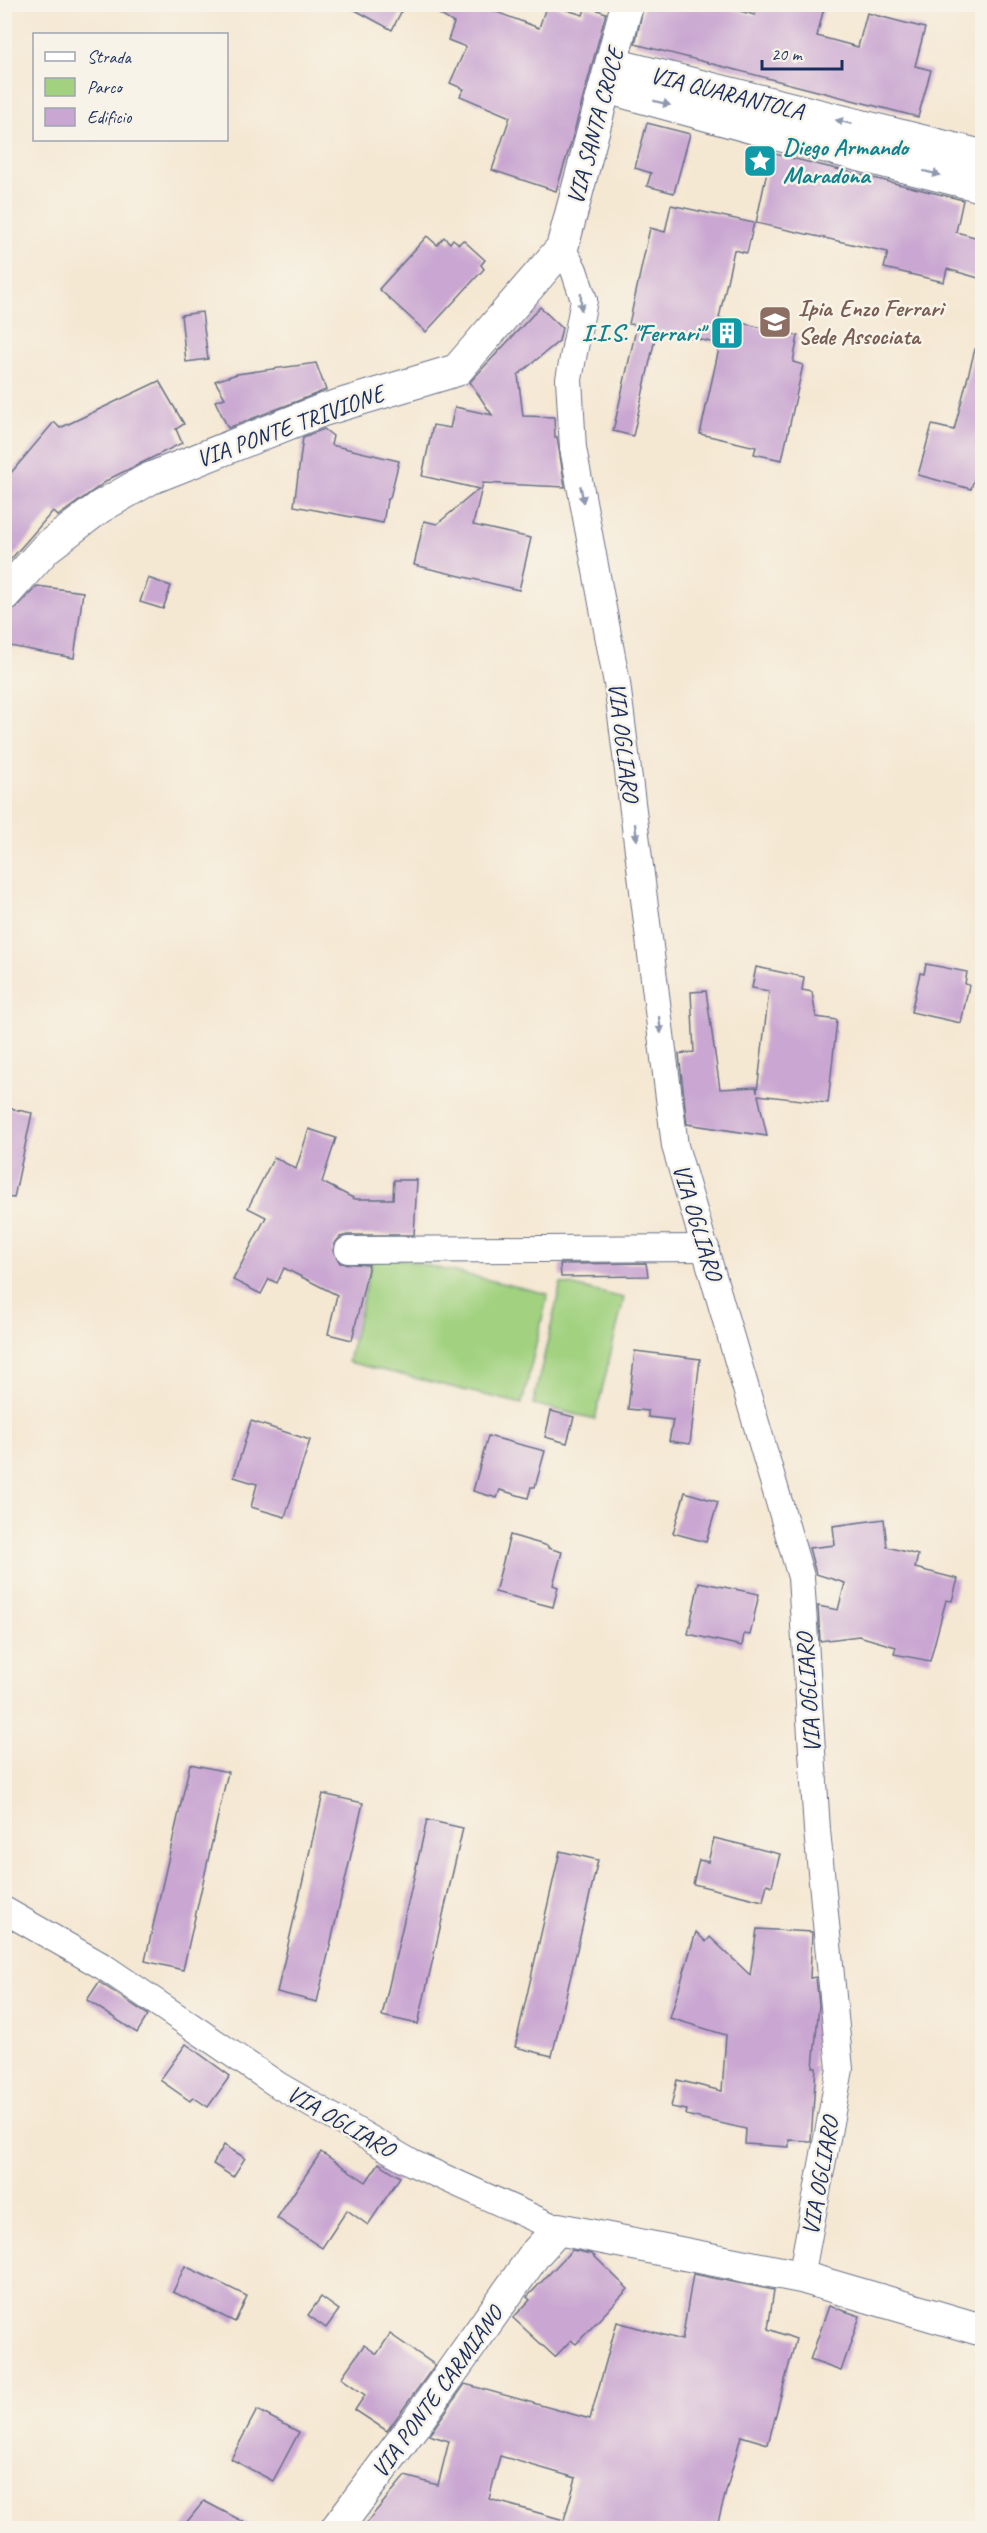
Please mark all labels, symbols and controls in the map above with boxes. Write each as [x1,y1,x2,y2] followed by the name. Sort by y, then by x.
[33,33,228,141] legend
[762,33,842,71] scale bar
[560,42,631,208] street label: VIA SANTA CROCE
[771,43,804,65] text: 20 m
[87,46,132,68] text: Strada
[647,59,808,127] street label: VIA QUARANTOLA
[87,76,123,98] text: Parco
[653,98,671,108] one-way arrow
[87,106,133,128] text: Edificio
[835,117,853,127] one-way arrow
[783,132,910,190] place label: Diego Armando Maradona
[742,143,778,179] place icon: Diego Armando Maradona
[923,169,941,179] one-way arrow
[576,293,586,312] one-way arrow
[798,293,946,351] place label: Ipia Enzo Ferrari Sede Associata
[757,304,793,340] school or university icon: Ipia Enzo Ferrari Sede Associata
[709,315,745,351] building icon: I.I.S. "Ferrari"
[582,318,709,348] place label: I.I.S. "Ferrari"
[192,377,391,474] street label: VIA PONTE TRIVIONE
[578,485,587,504] one-way arrow
[602,681,647,806] street label: VIA OGLIARO
[631,823,641,842] one-way arrow
[655,1016,665,1035] one-way arrow
[666,1160,731,1287] street label: VIA OGLIARO
[789,1629,827,1754] street label: VIA OGLIARO
[282,2078,403,2165] street label: VIA OGLIARO
[795,2111,846,2238] street label: VIA OGLIARO
[365,2299,511,2484] street label: VIA PONTE CARMIANO

